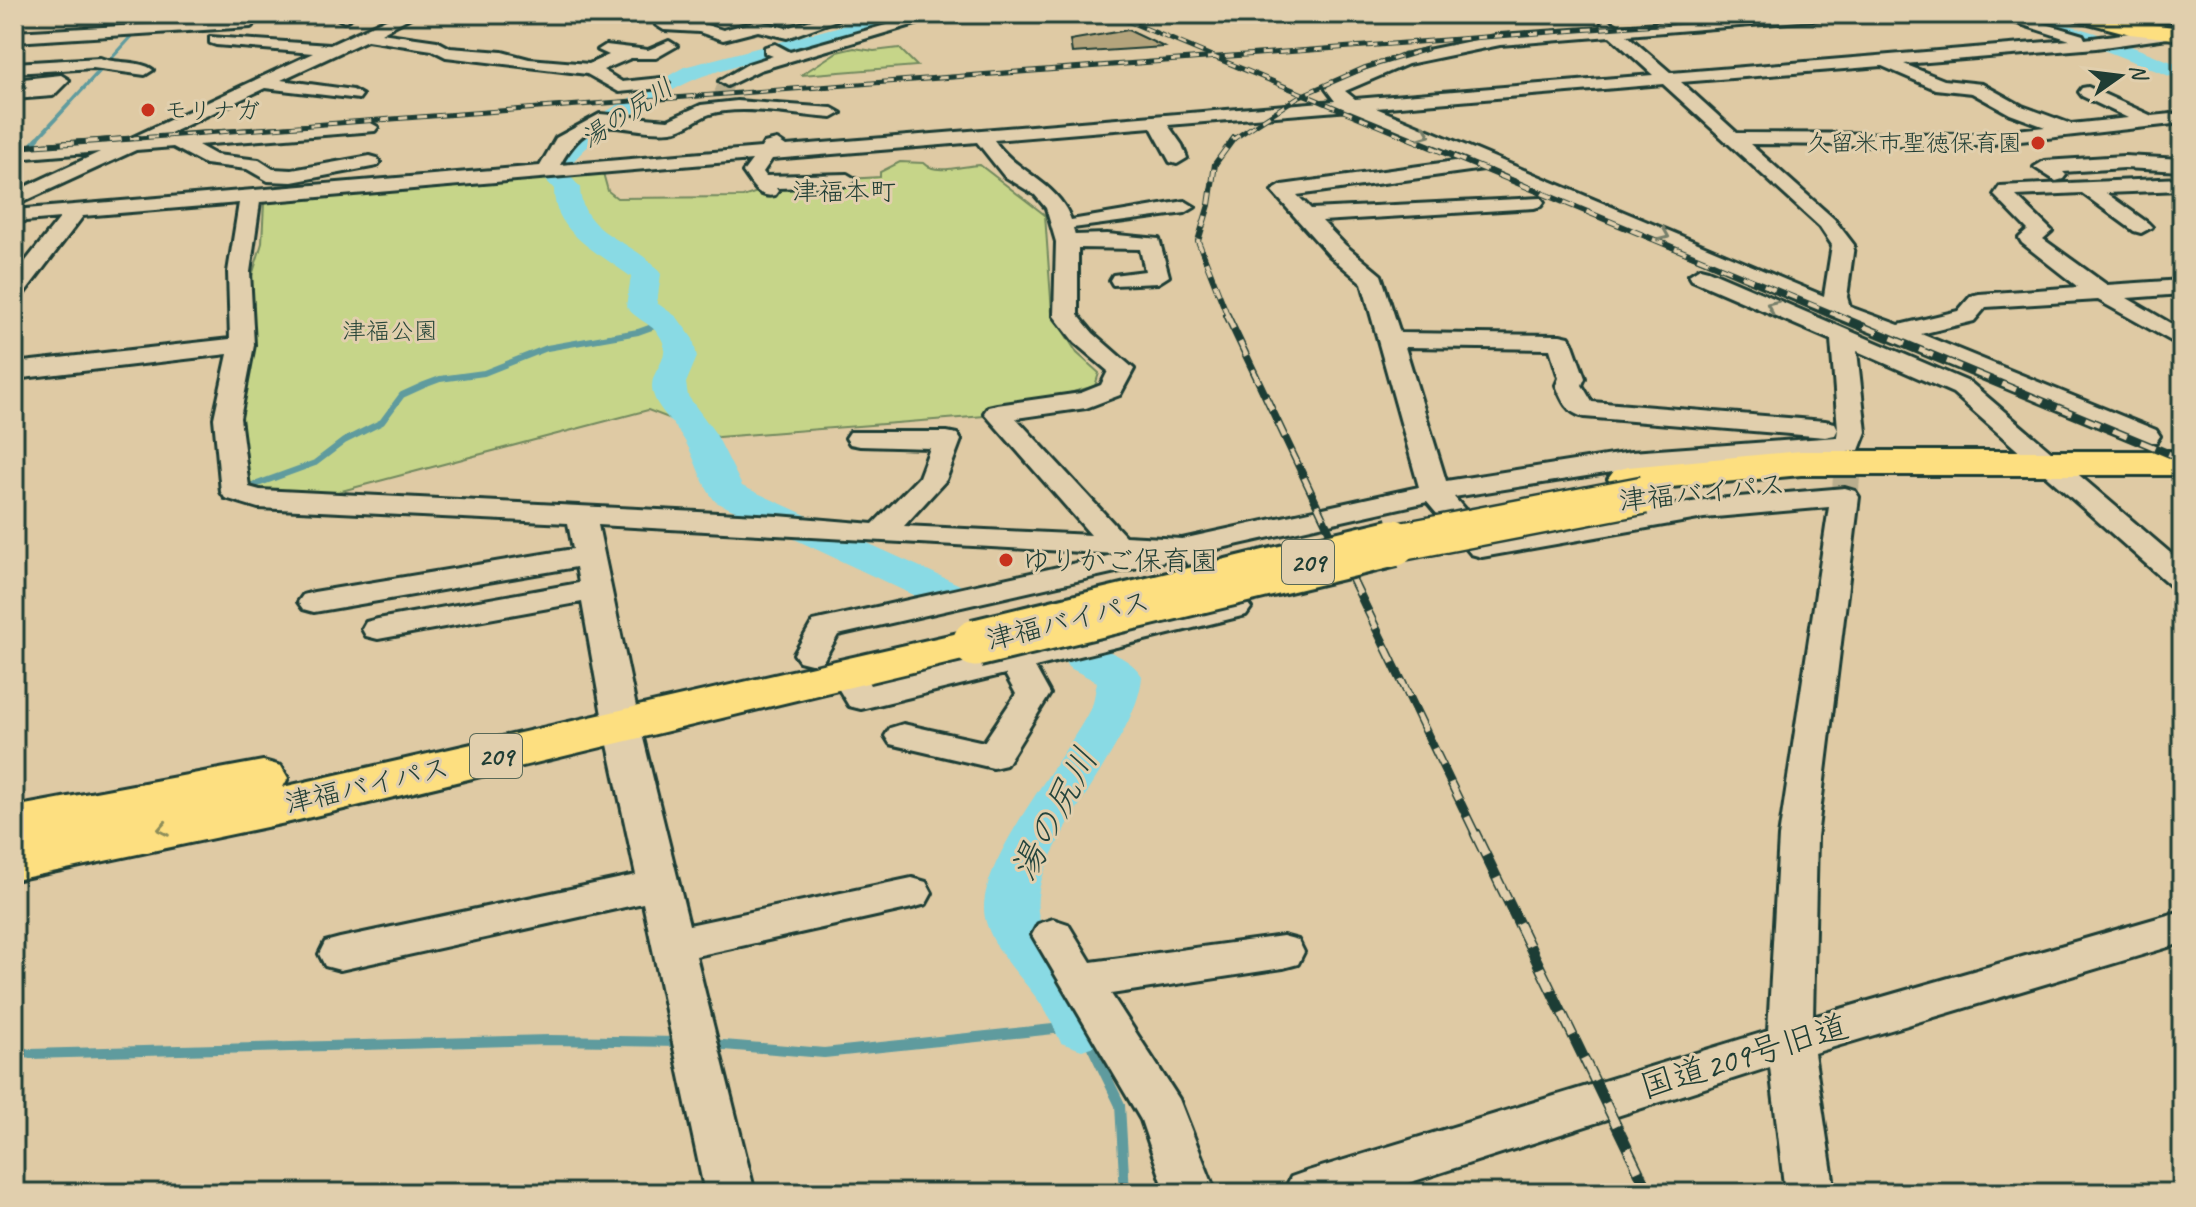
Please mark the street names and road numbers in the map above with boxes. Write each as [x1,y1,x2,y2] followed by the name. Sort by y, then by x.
[1617,466,1787,518] street label: 津福バイパス
[1282,540,1334,584] road number: 209
[983,583,1153,657] street label: 津福バイパス
[470,734,522,778] road number: 209
[281,749,453,821] street label: 津福バイパス
[1634,1004,1854,1108] street label: 国道209号旧道

